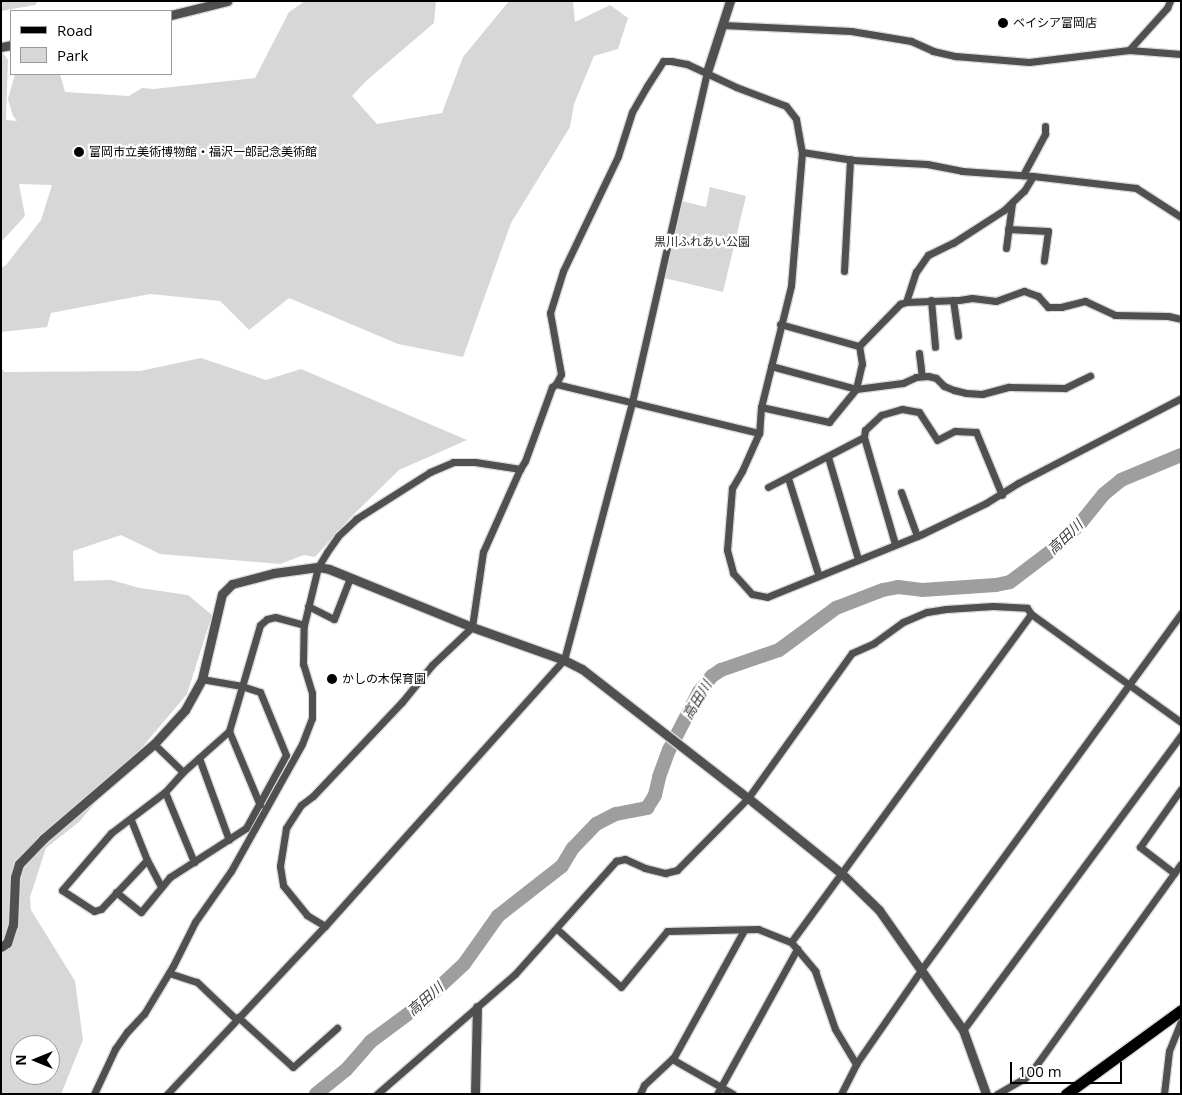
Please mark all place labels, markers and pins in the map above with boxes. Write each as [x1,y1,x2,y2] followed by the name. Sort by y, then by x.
[1013,16,1097,30] place label: ベイシア富岡店
[997,17,1009,29] marker: ベイシア富岡店
[89,145,317,159] place label: 富岡市立美術博物館・福沢一郎記念美術館
[73,146,85,158] marker: 富岡市立美術博物館・福沢一郎記念美術館
[342,672,426,686] place label: かしの木保育園
[326,673,338,685] marker: かしの木保育園

